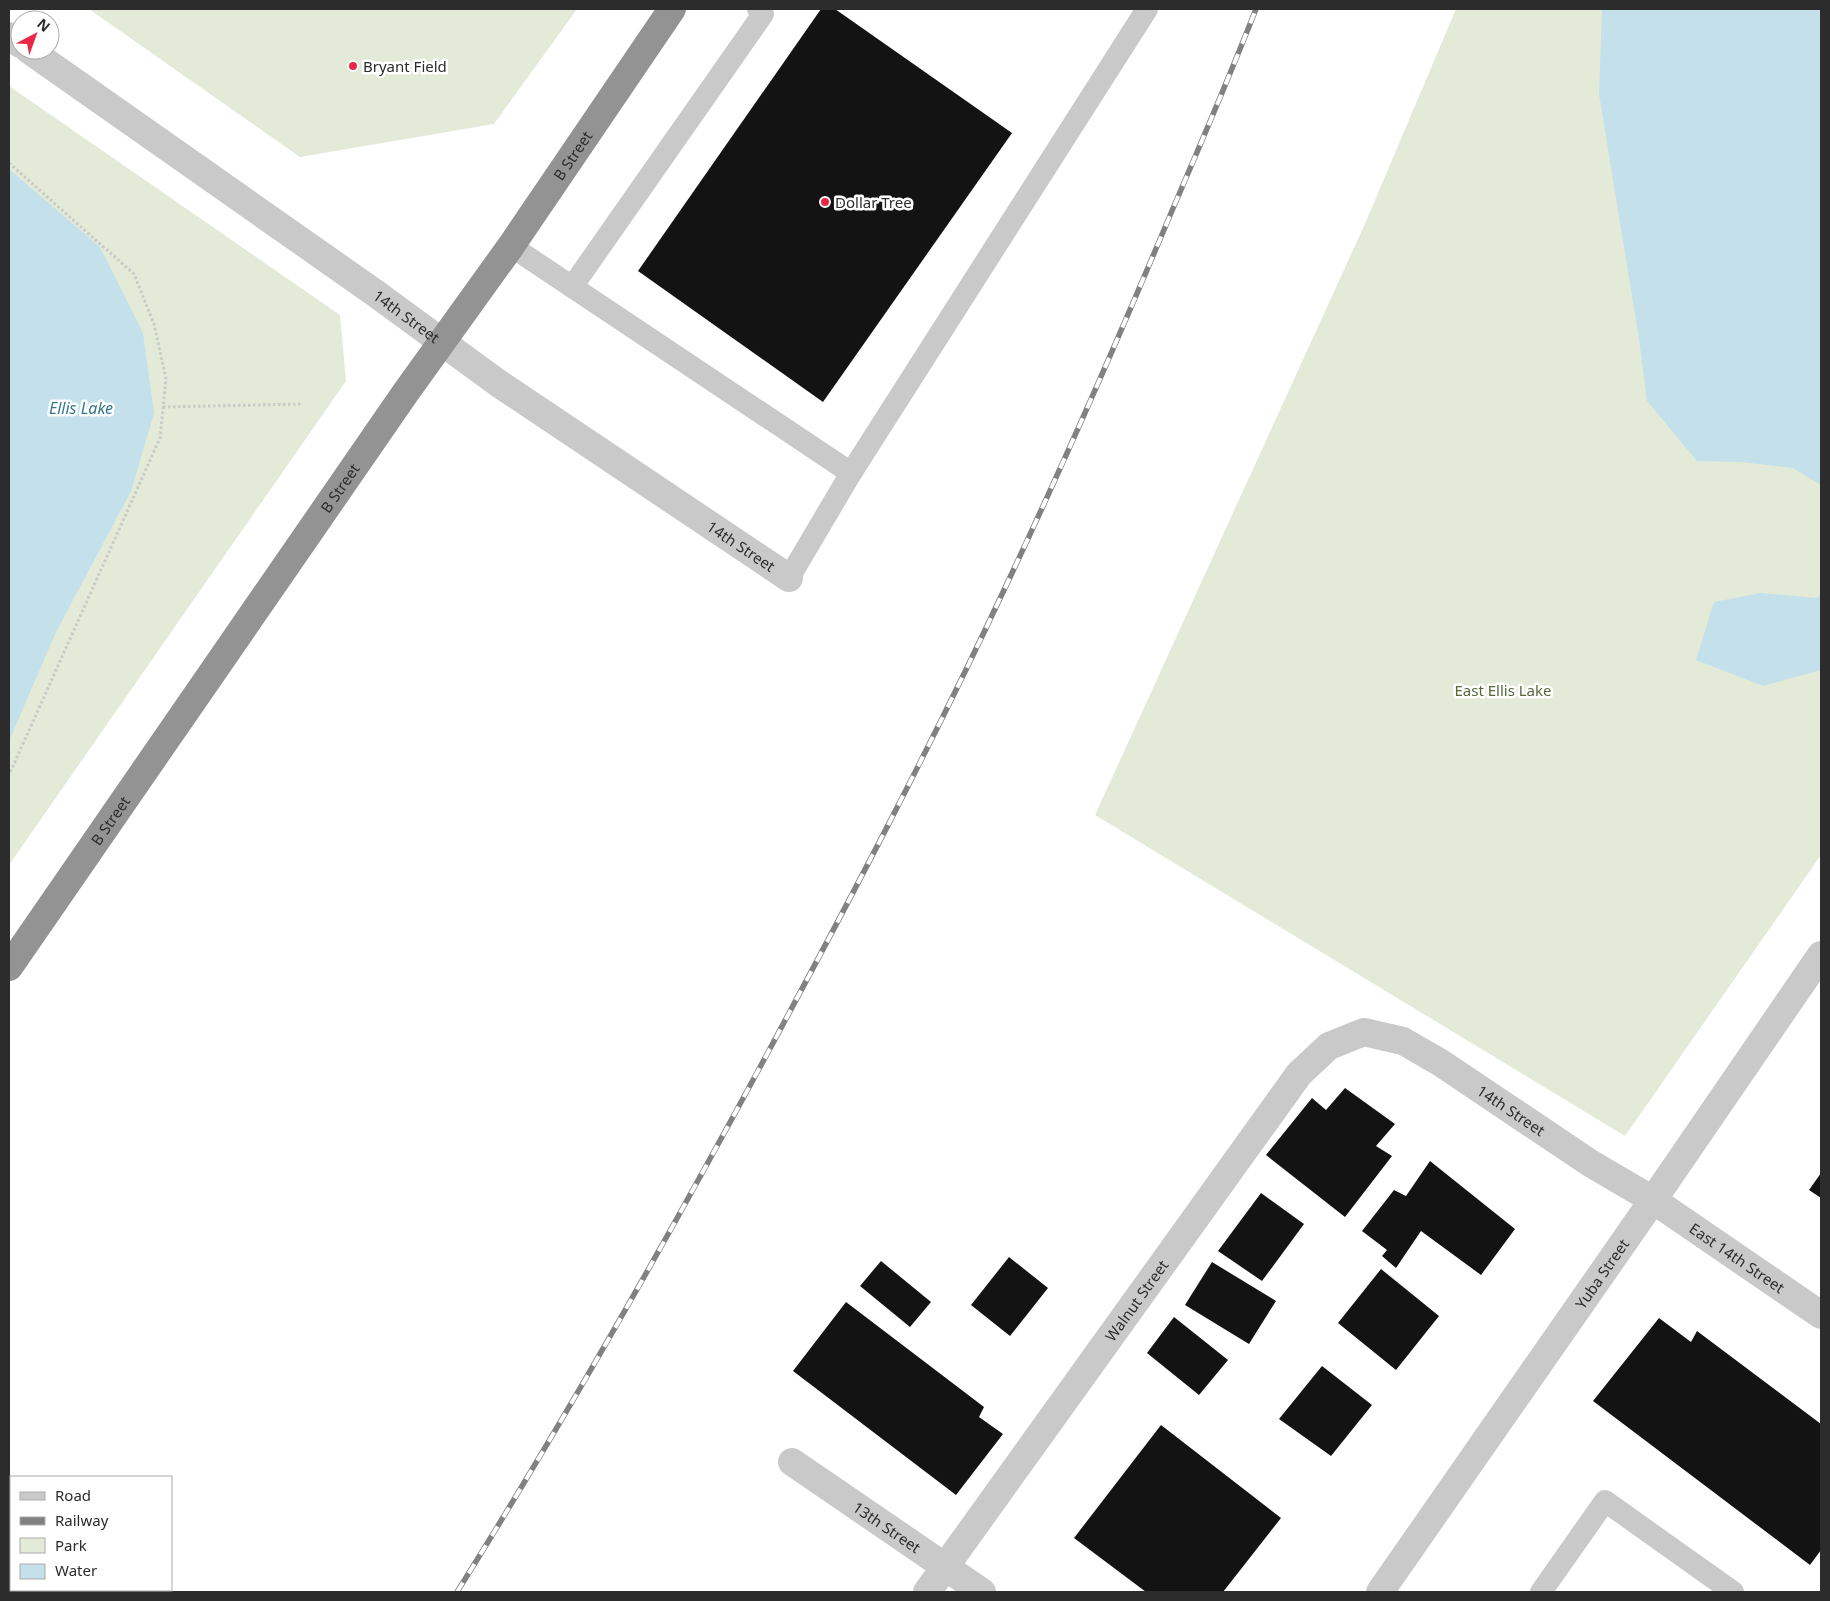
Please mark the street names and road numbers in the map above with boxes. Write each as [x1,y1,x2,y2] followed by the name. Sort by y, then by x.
[549,126,597,184] street label: B Street
[369,285,444,348] street label: 14th Street
[316,459,364,517] street label: B Street
[703,516,780,576] street label: 14th Street
[86,791,134,849] street label: B Street
[1473,1080,1550,1140] street label: 14th Street
[1686,1218,1789,1298] street label: East 14th Street
[1570,1234,1633,1312] street label: Yuba Street
[1100,1255,1173,1345] street label: Walnut Street
[849,1497,925,1557] street label: 13th Street

